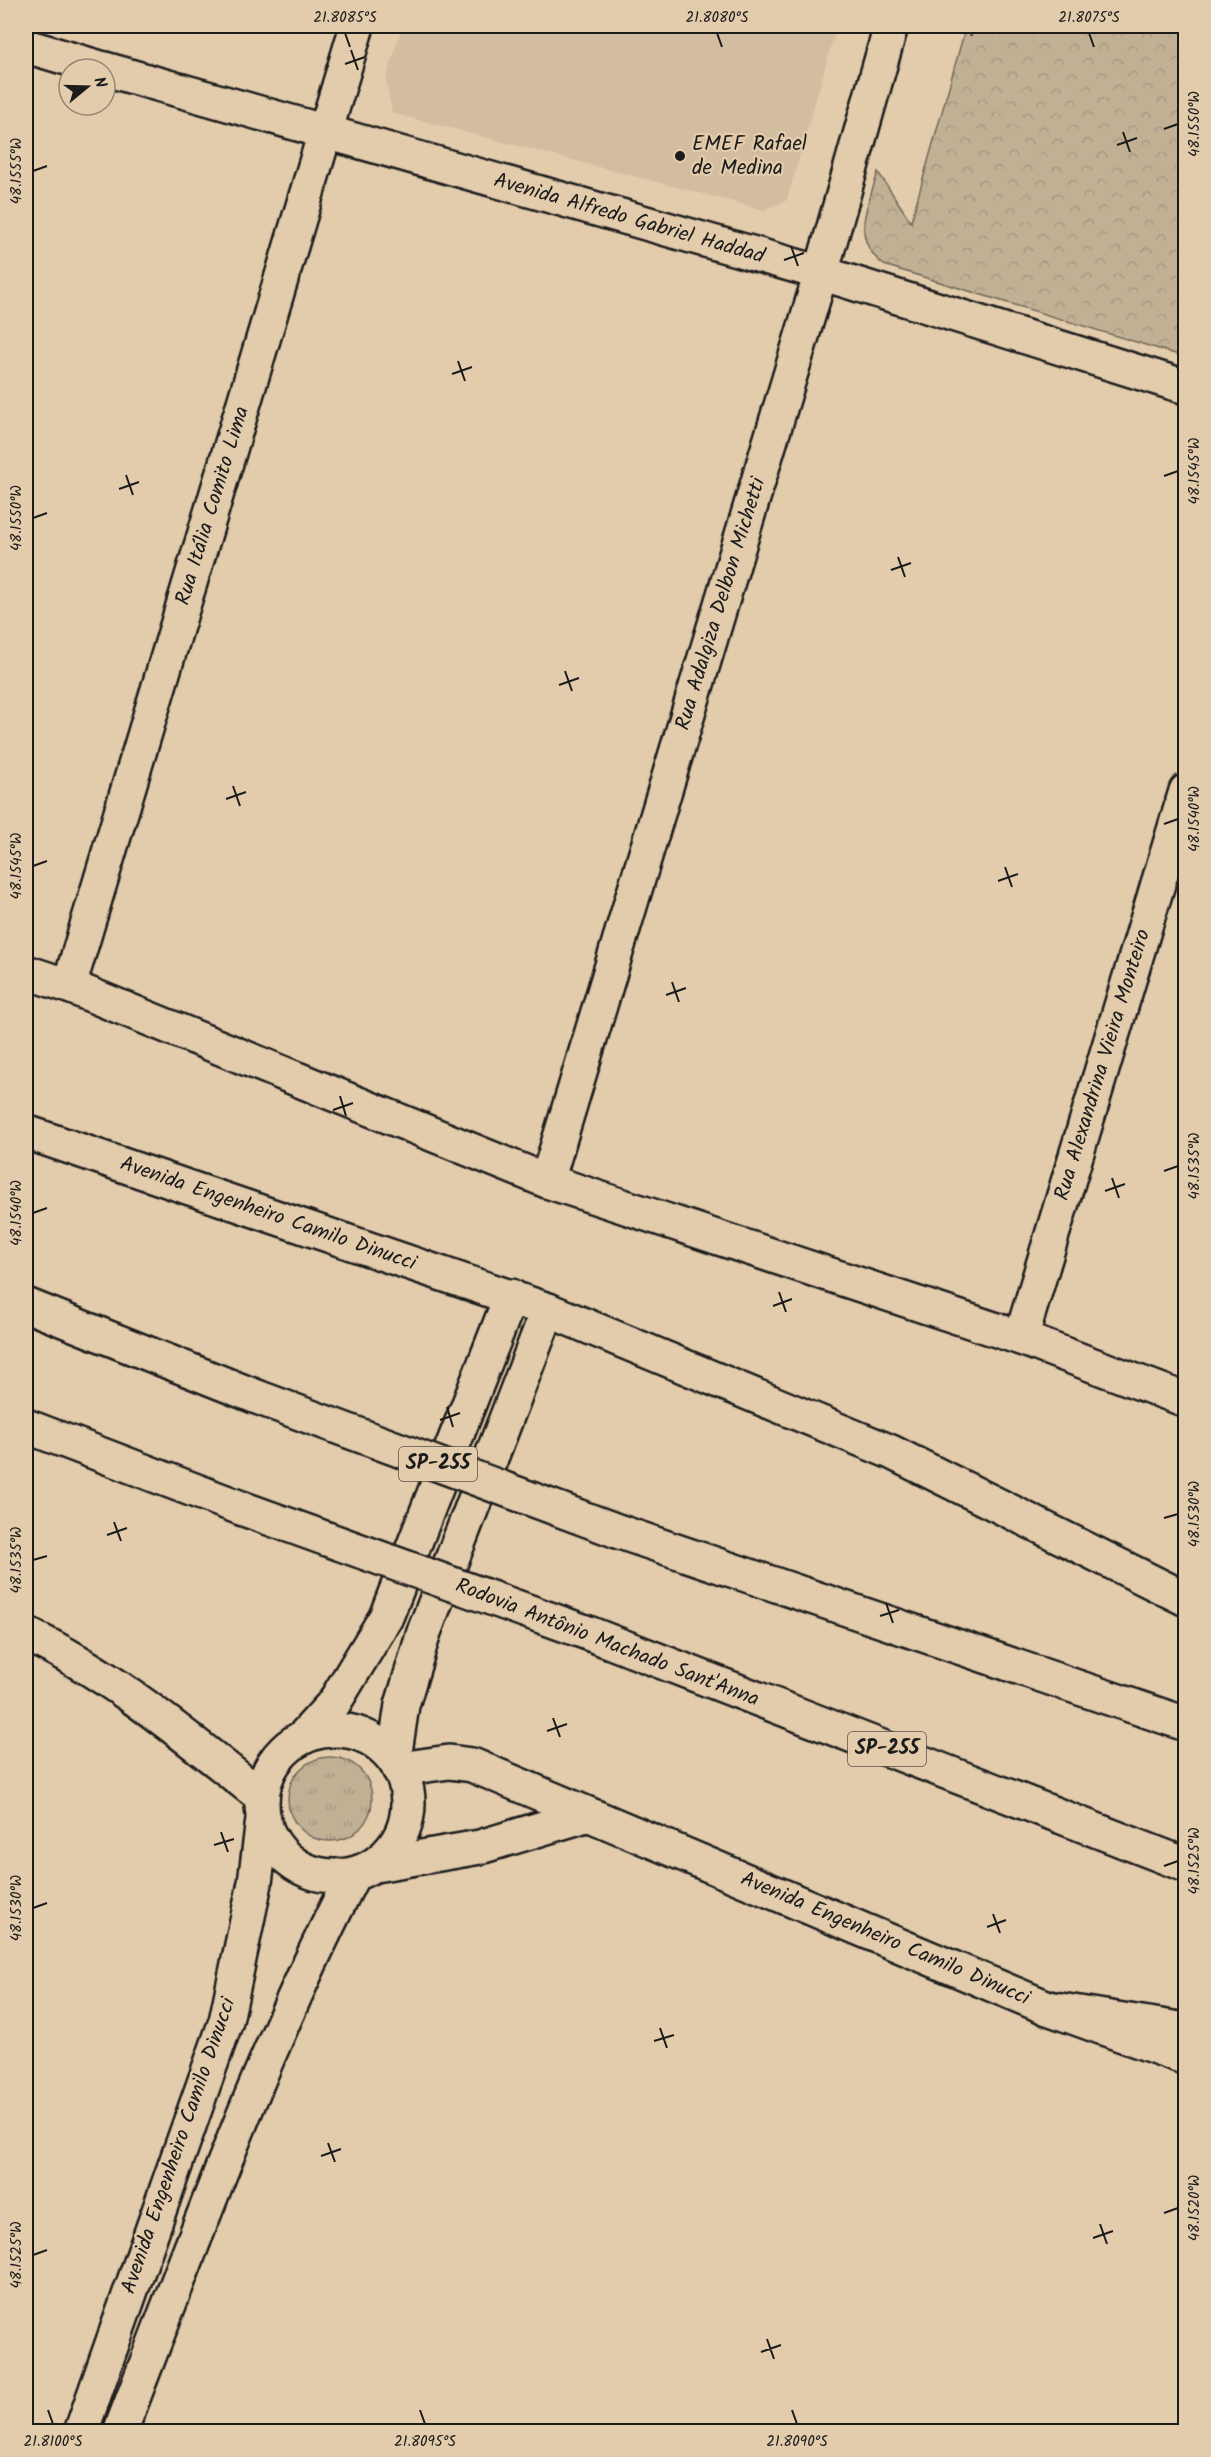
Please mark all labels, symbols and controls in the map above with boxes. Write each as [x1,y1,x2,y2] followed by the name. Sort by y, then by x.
[313,6,377,30] text: 21.8085°S
[685,6,749,30] text: 21.8080°S
[1058,6,1120,30] text: 21.8075°S
[57,57,117,117] north arrow
[86,74,113,91] text: N
[1183,91,1207,157] text: 48.1550°W
[692,128,807,185] place label: EMEF Rafael de Medina
[5,137,29,204] text: 48.1555°W
[673,149,687,163] marker: EMEF Rafael de Medina
[490,164,769,274] street label: Avenida Alfredo Gabriel Haddad
[167,402,259,610] street label: Rua Itália Comito Lima
[1183,437,1207,504] text: 48.1545°W
[667,473,775,734] street label: Rua Adalgiza Delbon Michetti
[5,485,29,551] text: 48.1550°W
[1183,786,1207,852] text: 48.1540°W
[5,832,29,899] text: 48.1545°W
[1046,925,1160,1205] street label: Rua Alexandrina Vieira Monteiro
[1183,1132,1207,1200] text: 48.1535°W
[115,1148,422,1281] street label: Avenida Engenheiro Camilo Dinucci
[5,1180,29,1246] text: 48.1540°W
[399,1447,477,1481] road number: SP-255
[1183,1480,1207,1547] text: 48.1530°W
[5,1526,29,1594] text: 48.1535°W
[450,1570,764,1716] street label: Rodovia Antônio Machado Sant'Anna
[848,1732,926,1766] road number: SP-255
[1183,1827,1207,1895] text: 48.1525°W
[735,1863,1036,2015] street label: Avenida Engenheiro Camilo Dinucci
[5,1874,29,1941] text: 48.1530°W
[113,1992,246,2299] street label: Avenida Engenheiro Camilo Dinucci
[1183,2174,1207,2241] text: 48.1520°W
[5,2221,29,2289] text: 48.1525°W
[24,2430,82,2454] text: 21.8100°S
[394,2430,456,2454] text: 21.8095°S
[766,2430,828,2454] text: 21.8090°S

